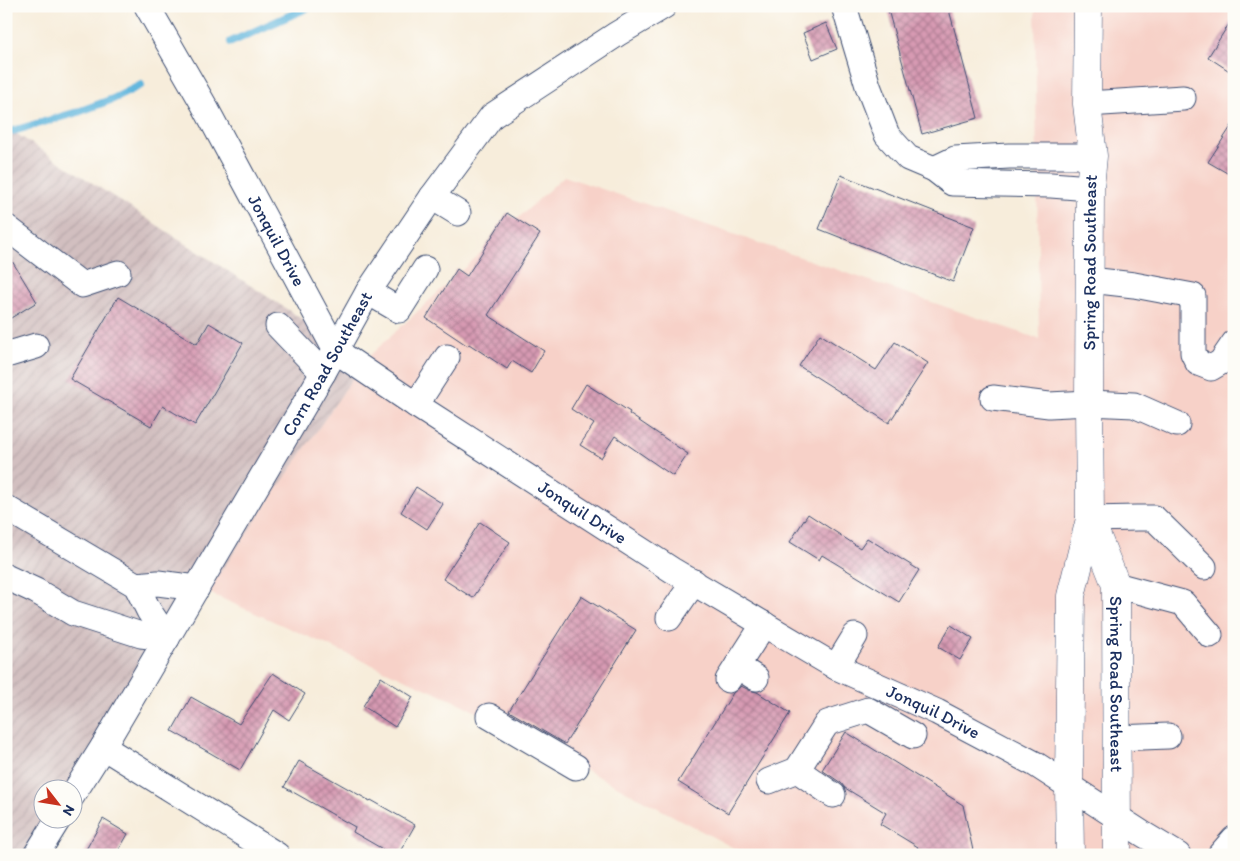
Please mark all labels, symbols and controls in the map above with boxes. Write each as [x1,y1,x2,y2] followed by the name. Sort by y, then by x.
[1078,173,1102,350] street label: Spring Road Southeast
[243,191,310,290] street label: Jonquil Drive
[277,287,377,440] street label: Corn Road Southeast
[534,476,631,549] street label: Jonquil Drive
[1105,596,1128,772] street label: Spring Road Southeast
[883,680,984,744] street label: Jonquil Drive
[32,778,82,828] north arrow
[59,802,78,819] text: N

